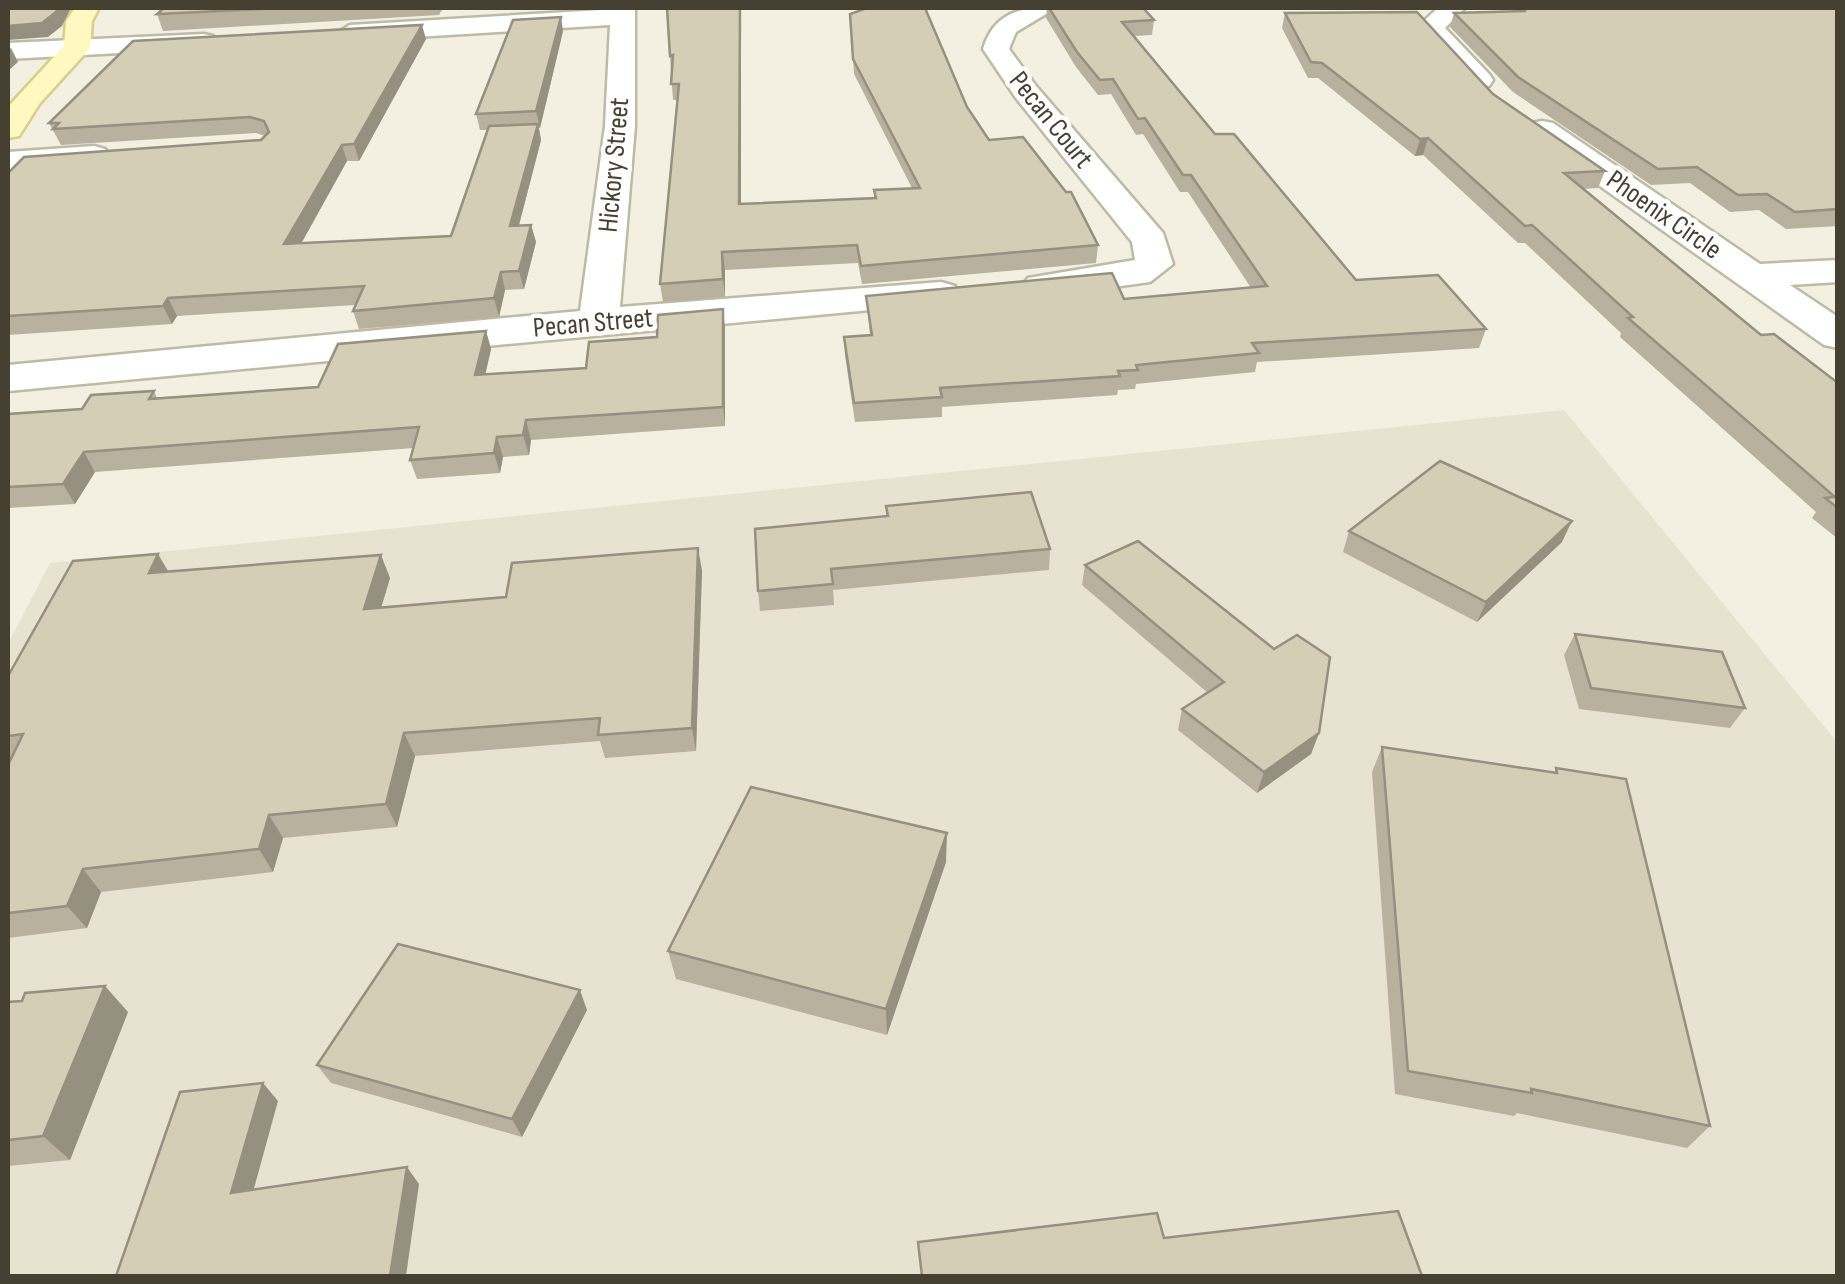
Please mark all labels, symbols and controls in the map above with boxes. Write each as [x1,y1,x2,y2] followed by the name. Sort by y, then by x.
[1002,65,1100,175] street label: Pecan Court
[592,96,636,234] street label: Hickory Street
[1600,163,1728,267] street label: Phoenix Circle
[532,301,654,345] street label: Pecan Street

